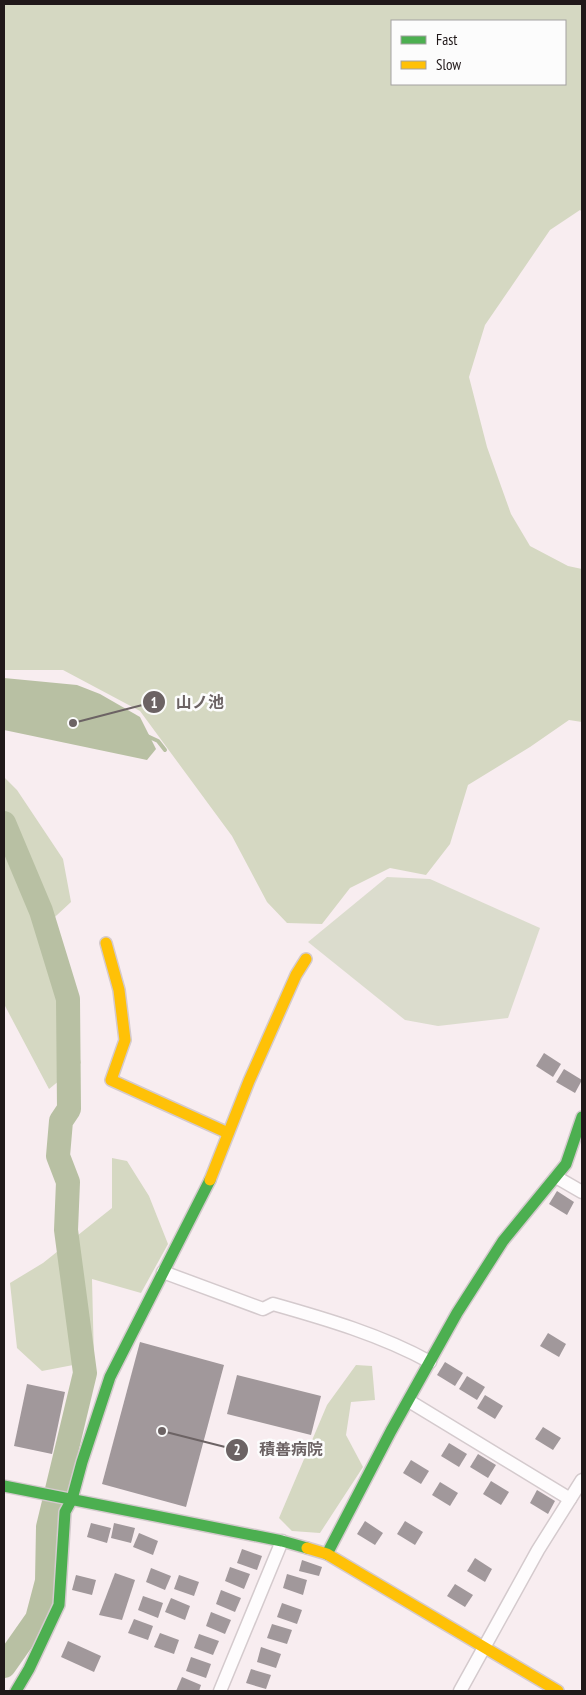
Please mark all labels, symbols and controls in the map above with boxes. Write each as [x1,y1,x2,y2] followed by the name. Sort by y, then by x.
[391,20,566,85] legend
[436,30,457,49] text: Fast
[436,55,461,74] text: Slow
[141,687,234,718] callout: 山ノ池
[176,692,224,712] text: 山ノ池
[150,693,158,712] text: 1
[224,1434,333,1465] callout: 積善病院
[259,1439,323,1459] text: 積善病院
[233,1440,241,1459] text: 2

